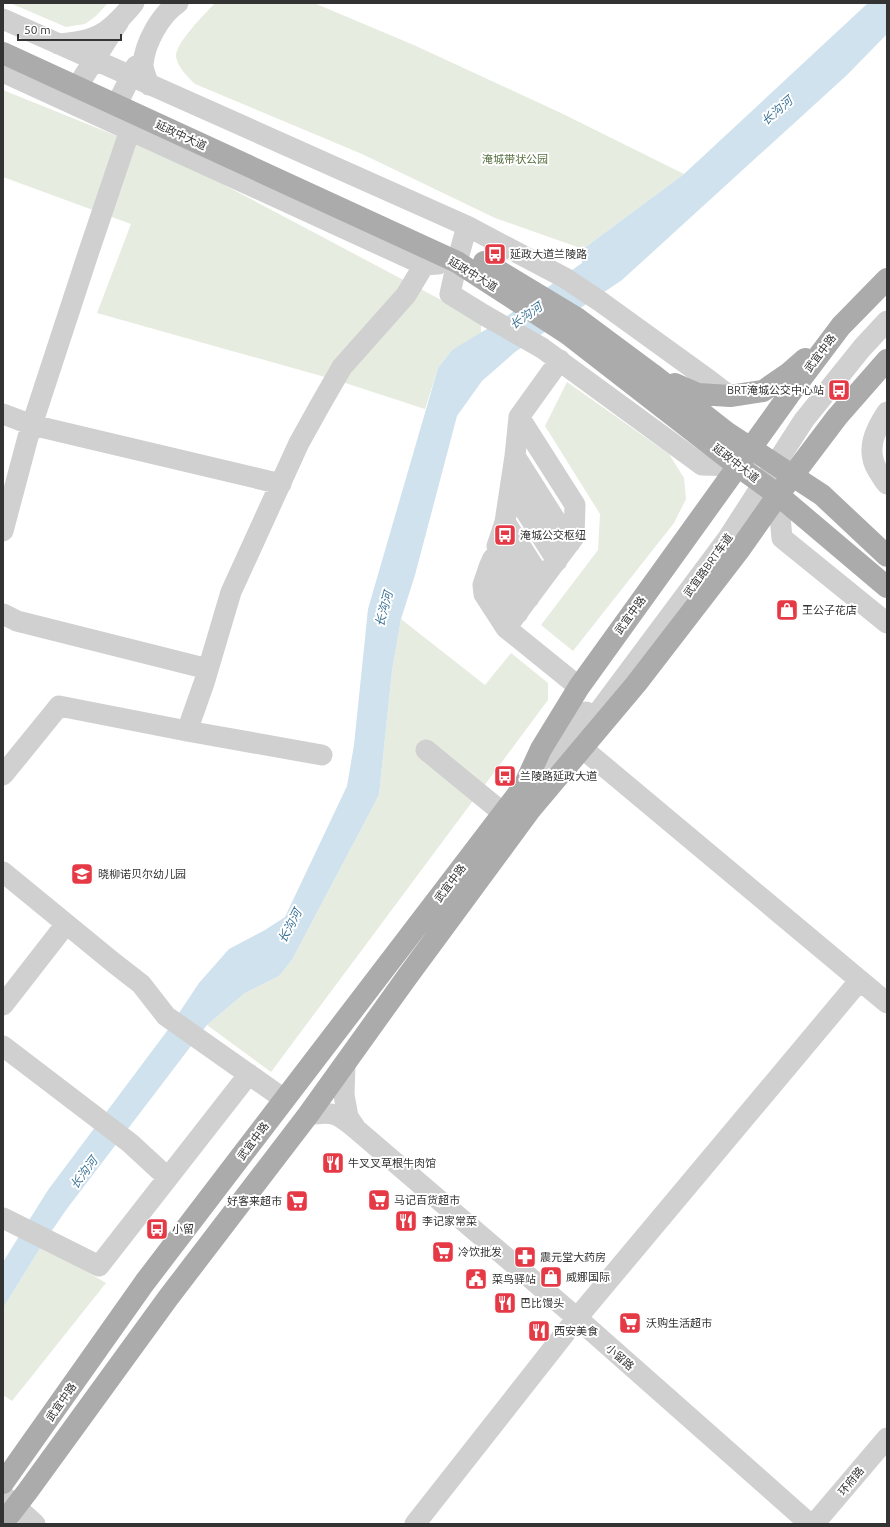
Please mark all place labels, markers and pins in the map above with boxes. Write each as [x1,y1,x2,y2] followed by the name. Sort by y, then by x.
[482,241,508,267] bus stop icon: 延政大道兰陵路
[510,248,587,260] place label: 延政大道兰陵路
[826,377,852,403] bus stop icon: BRT淹城公交中心站
[727,384,824,396] place label: BRT淹城公交中心站
[492,522,518,548] bus stop icon: 淹城公交枢纽
[520,529,586,541] place label: 淹城公交枢纽
[774,597,800,623] shop icon: 王公子花店
[802,604,857,616] place label: 王公子花店
[492,763,518,789] bus stop icon: 兰陵路延政大道
[520,770,597,782] place label: 兰陵路延政大道
[69,861,95,887] school or university icon: 晓柳诺贝尔幼儿园
[98,868,186,880] place label: 晓柳诺贝尔幼儿园
[320,1150,346,1176] restaurant icon: 牛叉叉草根牛肉馆
[348,1157,436,1169] place label: 牛叉叉草根牛肉馆
[366,1187,392,1213] supermarket icon: 马记百货超市
[284,1188,310,1214] supermarket icon: 好客来超市
[394,1194,460,1206] place label: 马记百货超市
[227,1195,282,1207] place label: 好客来超市
[393,1208,419,1234] restaurant icon: 李记家常菜
[422,1215,477,1227] place label: 李记家常菜
[144,1216,170,1242] bus stop icon: 小留
[172,1223,194,1235] place label: 小留
[430,1239,456,1265] supermarket icon: 冷饮批发
[512,1244,538,1270] pharmacy icon: 震元堂大药房
[458,1246,502,1258] place label: 冷饮批发
[540,1251,606,1263] place label: 震元堂大药房
[538,1264,564,1290] shop icon: 威娜国际
[463,1266,489,1292] public building icon: 菜鸟驿站
[566,1271,610,1283] place label: 威娜国际
[492,1273,536,1285] place label: 菜鸟驿站
[492,1290,518,1316] restaurant icon: 巴比馒头
[520,1297,564,1309] place label: 巴比馒头
[617,1310,643,1336] supermarket icon: 沃购生活超市
[646,1317,712,1329] place label: 沃购生活超市
[526,1318,552,1344] restaurant icon: 西安美食
[554,1325,598,1337] place label: 西安美食

